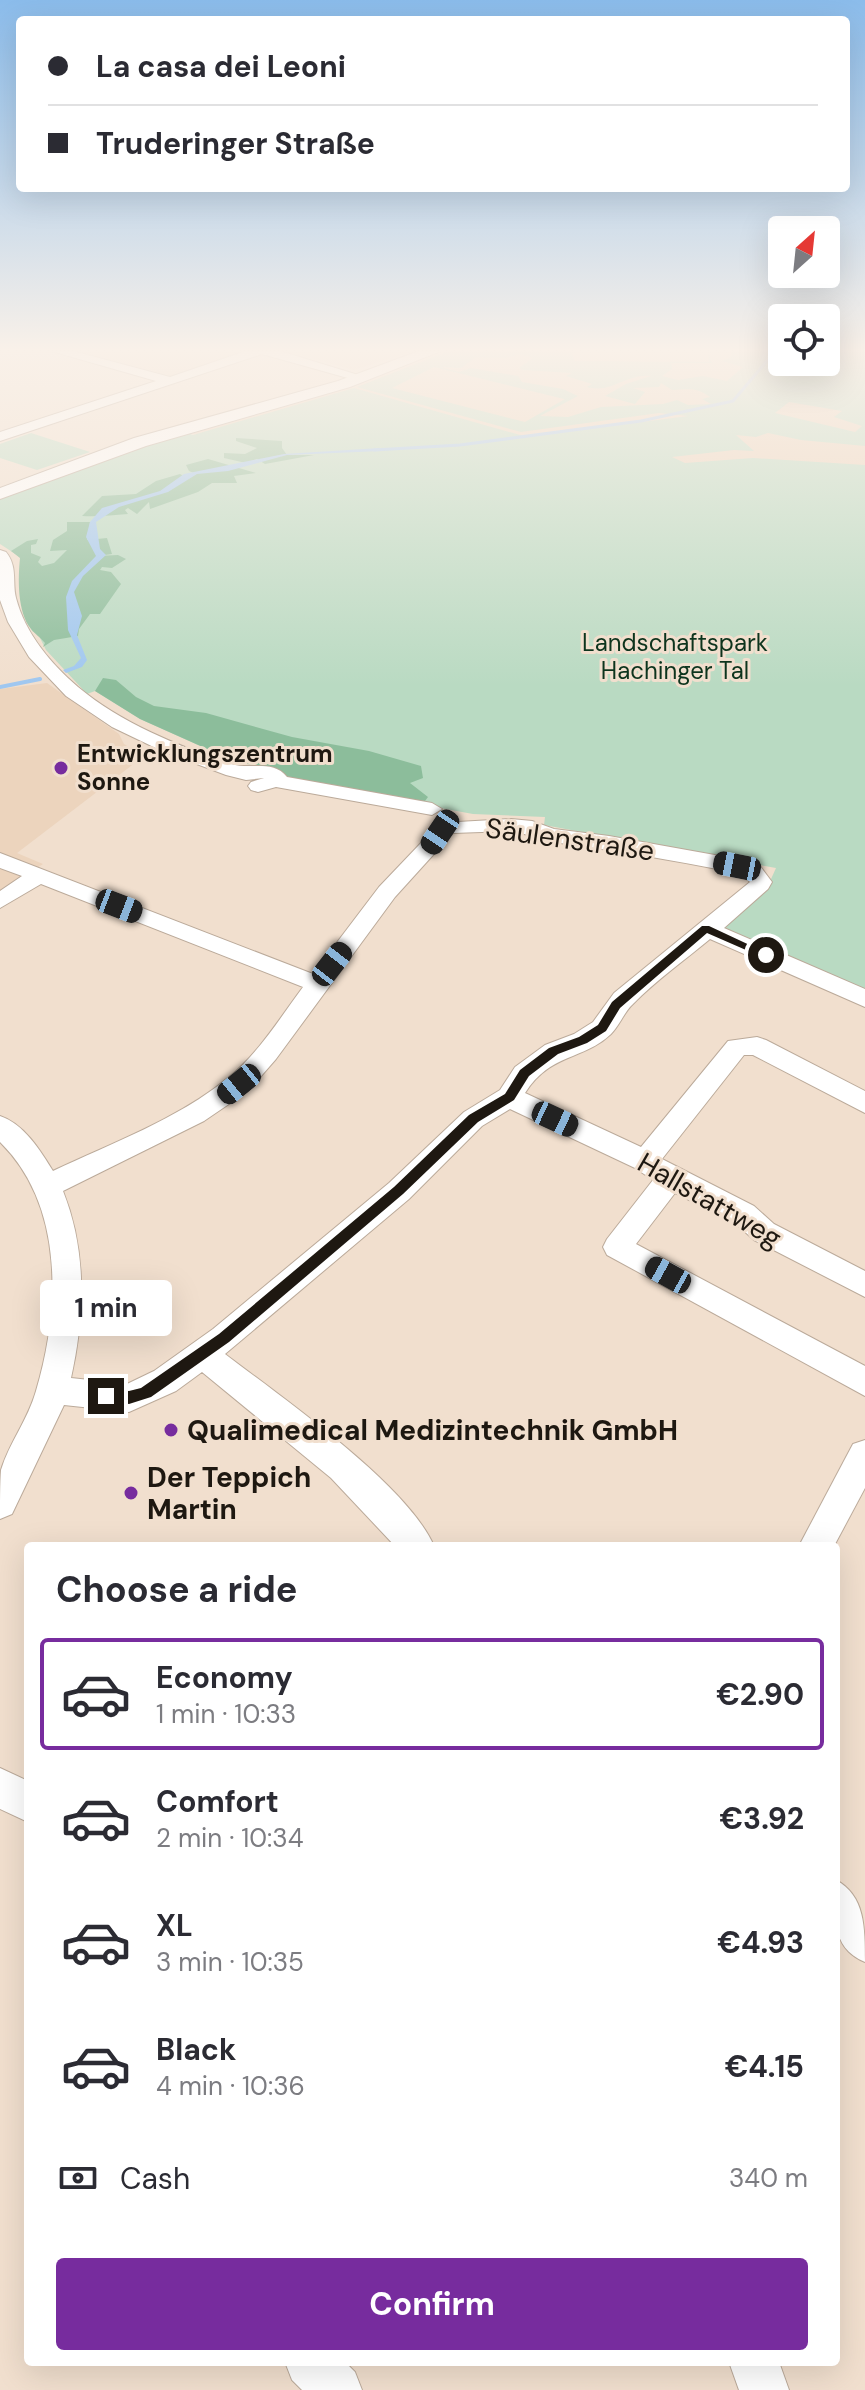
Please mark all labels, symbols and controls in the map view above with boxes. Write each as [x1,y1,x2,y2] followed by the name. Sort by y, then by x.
[96,47,346,86] text: La casa dei Leoni
[96,124,375,163] text: Truderinger Straße
[768,216,840,288] north arrow
[768,216,840,376] map controls
[768,304,840,376] button: locate
[582,627,768,686] park label: Landschaftspark Hachinger Tal
[77,738,333,797] place label: Entwicklungszentrum Sonne
[52,759,70,777] marker: Entwicklungszentrum Sonne
[417,805,463,859] car
[483,809,657,870] street label: Säulenstraße
[711,850,763,882] car
[92,886,146,926] car
[748,937,784,973] route start
[308,938,356,990] car
[213,1060,265,1108] car
[528,1098,582,1140] car
[631,1144,788,1257] street label: Hallstattweg
[641,1253,695,1297] car
[40,1280,172,1336] callout: 1 min
[74,1291,138,1325] text: 1 min
[88,1378,124,1414] route end
[187,1412,678,1449] place label: Qualimedical Medizintechnik GmbH
[162,1421,180,1439] marker: Qualimedical Medizintechnik GmbH
[147,1459,311,1528] place label: Der Teppich Martin
[122,1484,140,1502] marker: Der Teppich Martin
[56,1566,297,1613] text: Choose a ride
[60,1658,132,1730] icon: car
[156,1658,293,1697] text: Economy
[716,1675,804,1714] text: €2.90
[156,1697,296,1731] text: 1 min · 10:33
[60,1782,132,1854] icon: car
[156,1782,279,1821] text: Comfort
[719,1799,804,1838] text: €3.92
[156,1821,304,1855] text: 2 min · 10:34
[60,1906,132,1978] icon: car
[156,1906,193,1945] text: XL
[717,1923,804,1962] text: €4.93
[156,1945,304,1979] text: 3 min · 10:35
[60,2030,132,2102] icon: car
[156,2030,236,2069] text: Black
[725,2047,804,2086] text: €4.15
[156,2069,305,2103] text: 4 min · 10:36
[56,2156,100,2200] icon: cash
[120,2159,190,2198] text: Cash
[729,2161,808,2195] text: 340 m
[56,2258,808,2350] button: Confirm

